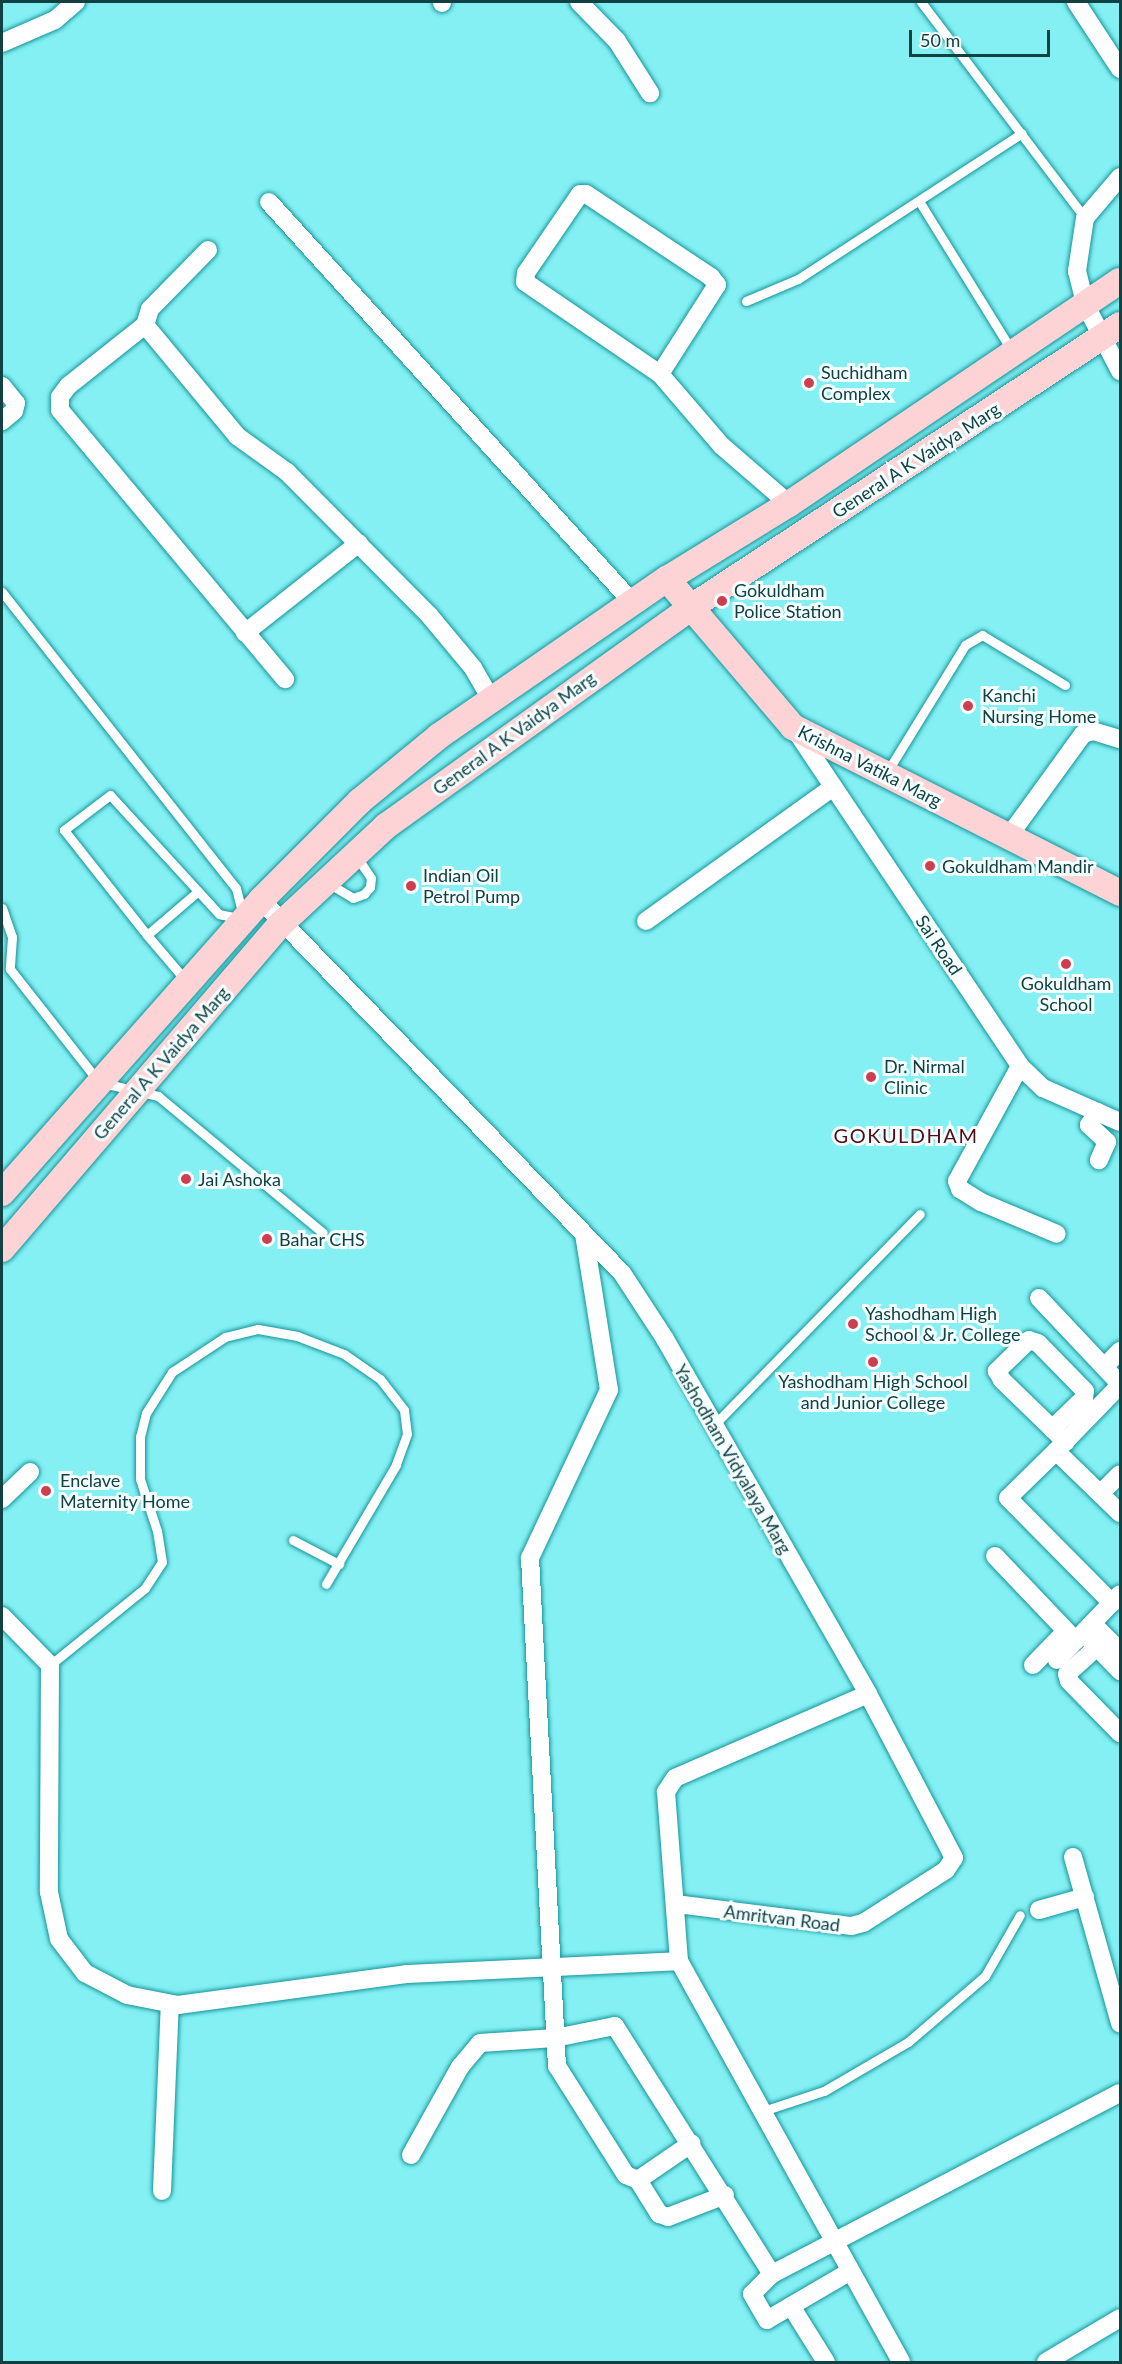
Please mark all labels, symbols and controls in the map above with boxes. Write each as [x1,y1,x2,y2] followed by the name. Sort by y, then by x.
[912,18,1053,56] scale bar
[920,29,960,51] text: 50 m
[821,362,907,404] place label: Suchidham Complex
[802,376,816,390] marker: Suchidham Complex
[827,397,1005,523] street label: General A K Vaidya Marg
[734,580,842,622] place label: Gokuldham Police Station
[715,594,729,608] marker: Gokuldham Police Station
[428,666,600,800] street label: General A K Vaidya Marg
[982,685,1096,728] place label: Kanchi Nursing Home
[959,697,977,715] marker: Kanchi Nursing Home
[794,720,946,812] street label: Krishna Vatika Marg
[942,855,1094,877] place label: Gokuldham Mandir
[923,859,937,873] marker: Gokuldham Mandir
[423,865,520,908] place label: Indian Oil Petrol Pump
[404,879,418,893] marker: Indian Oil Petrol Pump
[911,911,967,979] street label: Sai Road
[1059,957,1073,971] marker: Gokuldham School
[1021,973,1111,1016] place label: Gokuldham School
[88,981,234,1145] street label: General A K Vaidya Marg
[884,1056,965,1098] place label: Dr. Nirmal Clinic
[862,1068,880,1086] marker: Dr. Nirmal Clinic
[834,1123,978,1147] district label: GOKULDHAM
[198,1168,281,1190] place label: Jai Ashoka
[179,1172,193,1186] marker: Jai Ashoka
[279,1228,365,1250] place label: Bahar CHS
[260,1232,274,1246] marker: Bahar CHS
[865,1303,1021,1346] place label: Yashodham High School & Jr. College
[846,1317,860,1331] marker: Yashodham High School & Jr. College
[866,1355,880,1369] marker: Yashodham High School and Junior College
[670,1360,796,1558] street label: Yashodham Vidyalaya Marg
[778,1371,968,1414] place label: Yashodham High School and Junior College
[60,1470,190,1512] place label: Enclave Maternity Home
[37,1482,55,1500] marker: Enclave Maternity Home
[723,1900,841,1936] street label: Amritvan Road

